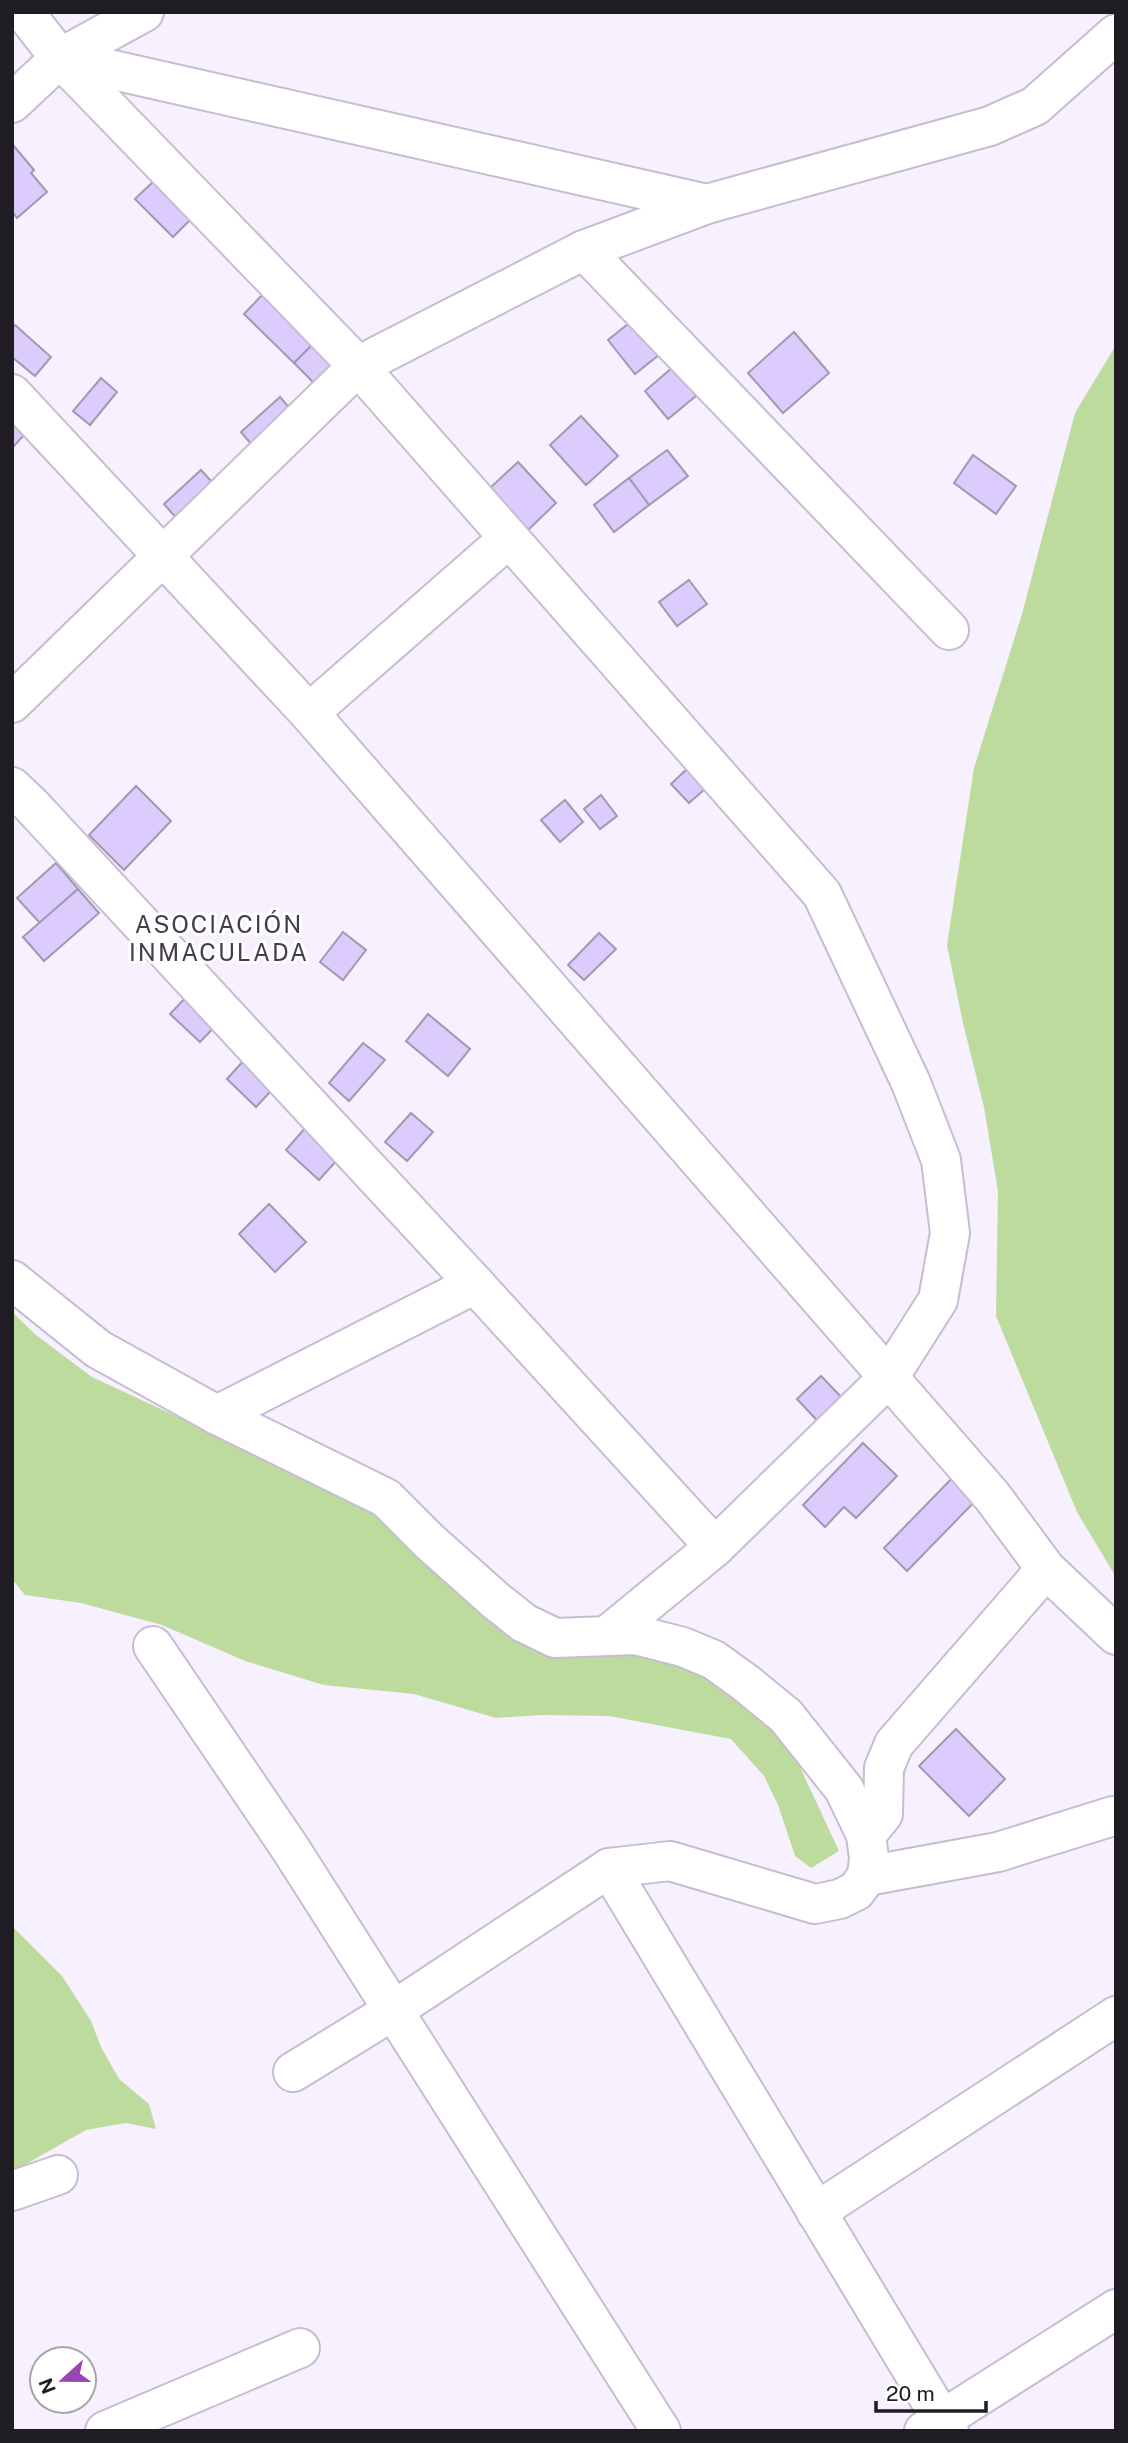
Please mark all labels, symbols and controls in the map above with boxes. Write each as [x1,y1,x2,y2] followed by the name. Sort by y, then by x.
[129,910,309,966] district label: ASOCIACIÓN INMACULADA
[28,2345,98,2415] north arrow
[876,2370,986,2414] scale bar
[34,2375,60,2397] text: N
[886,2381,935,2406] text: 20 m

